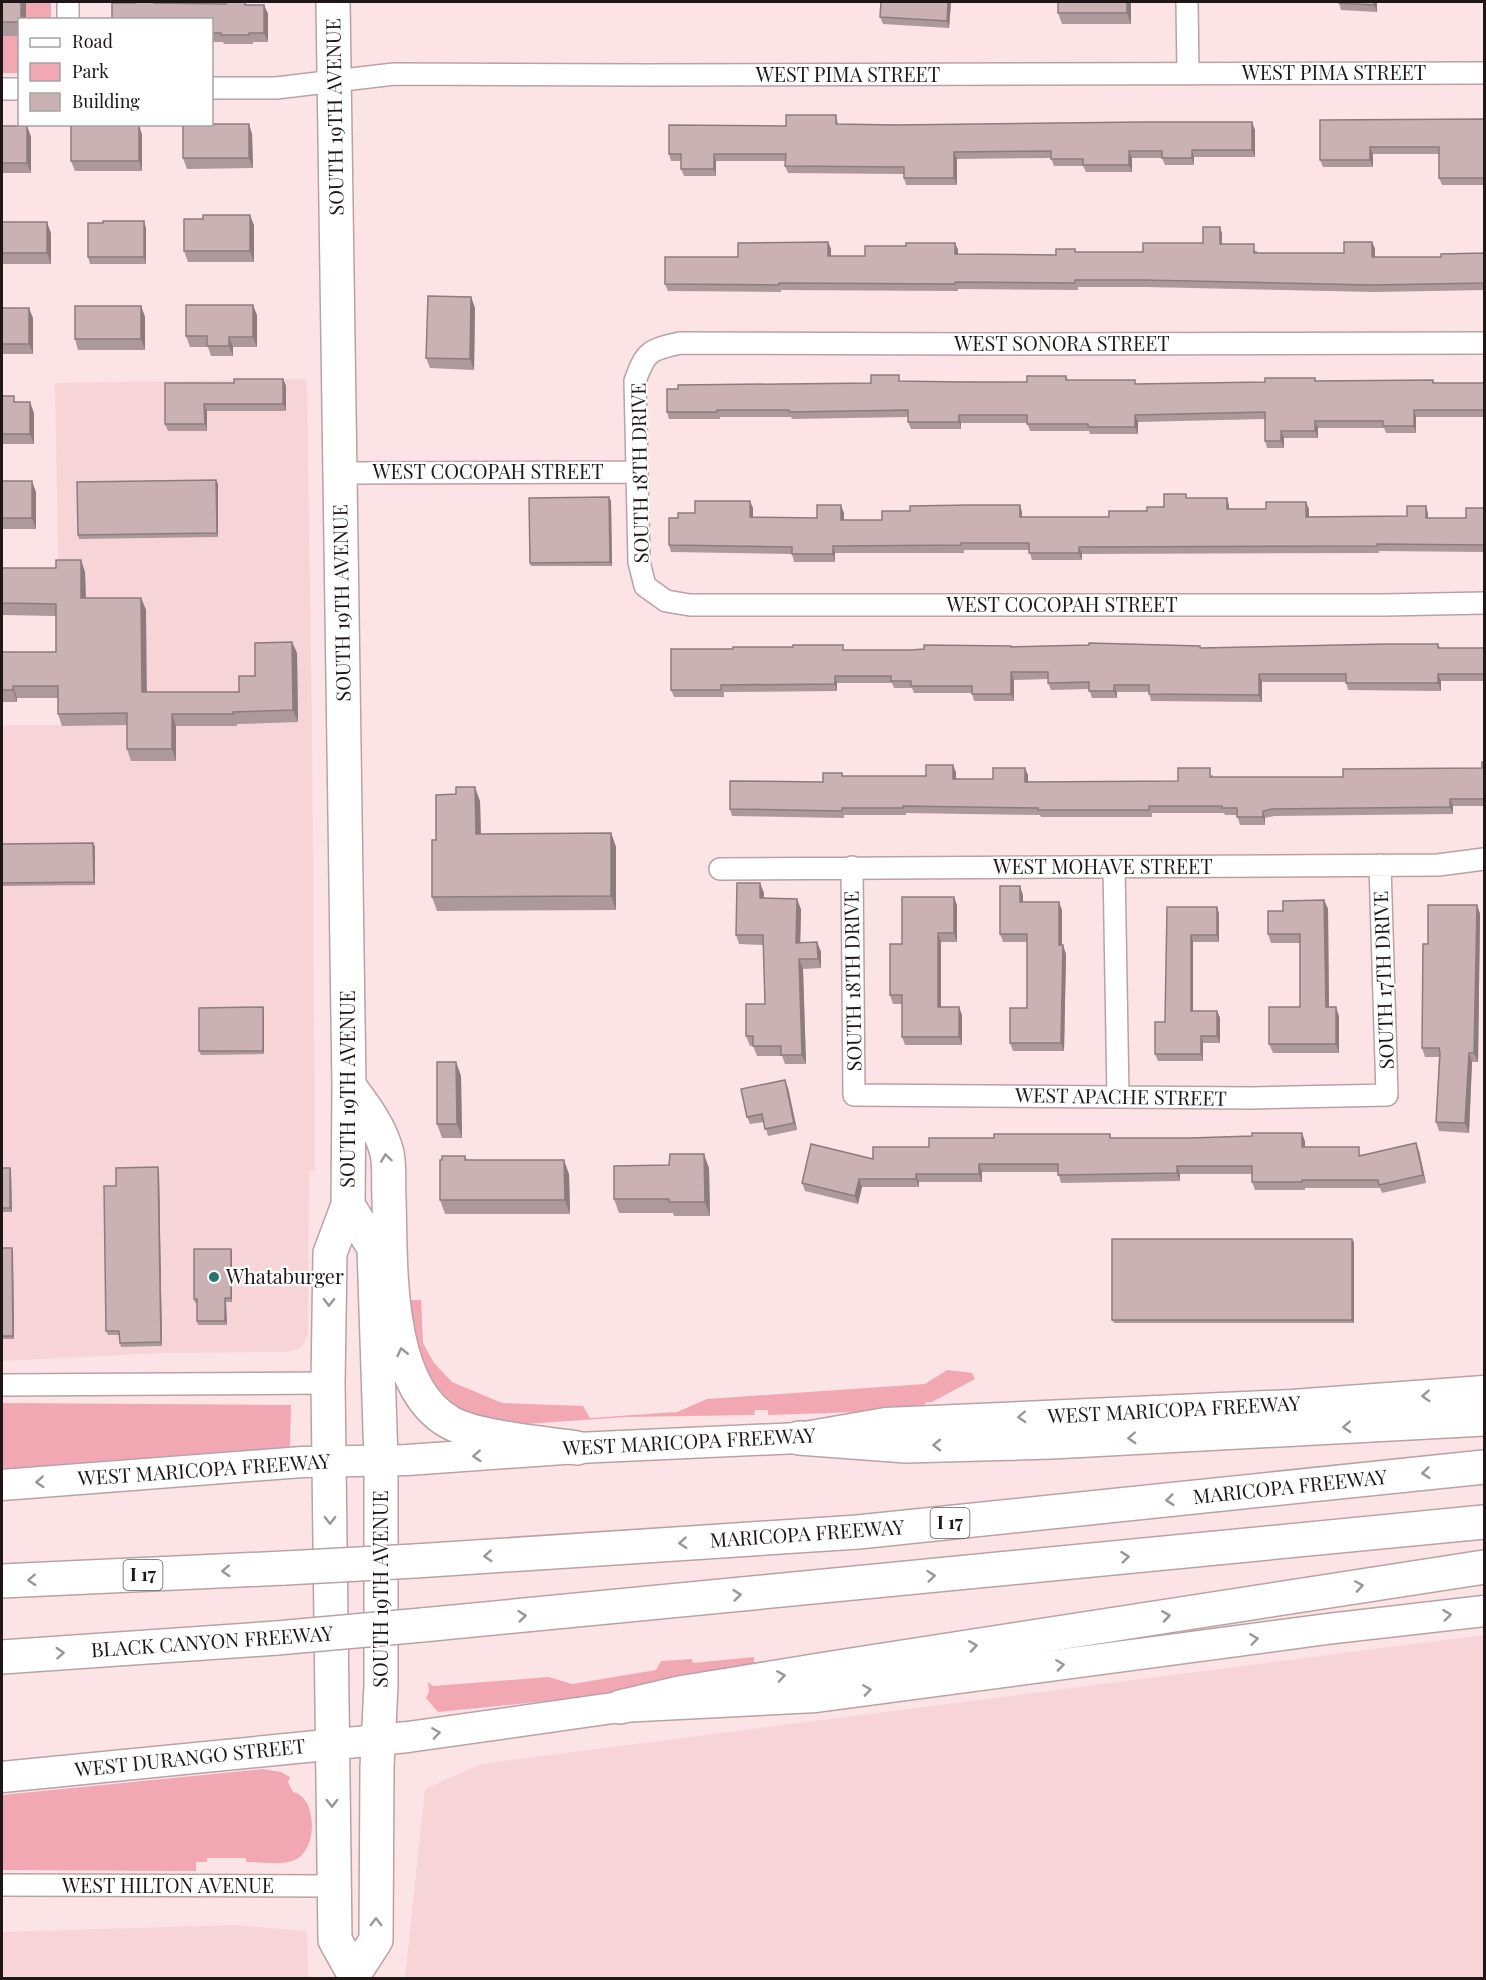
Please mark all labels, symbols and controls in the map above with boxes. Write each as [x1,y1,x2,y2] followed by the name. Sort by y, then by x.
[18,18,213,126] legend
[318,18,349,216] street label: SOUTH 19TH AVENUE
[72,29,113,53] text: Road
[1241,58,1426,85] street label: WEST PIMA STREET
[72,59,109,83] text: Park
[755,60,940,87] street label: WEST PIMA STREET
[72,89,140,113] text: Building
[953,329,1170,356] street label: WEST SONORA STREET
[623,382,654,564] street label: SOUTH 18TH DRIVE
[371,457,604,484] street label: WEST COCOPAH STREET
[325,504,356,702] street label: SOUTH 19TH AVENUE
[945,590,1178,617] street label: WEST COCOPAH STREET
[992,852,1213,879] street label: WEST MOHAVE STREET
[836,890,867,1072] street label: SOUTH 18TH DRIVE
[1366,890,1399,1070] street label: SOUTH 17TH DRIVE
[333,990,360,1188] street label: SOUTH 19TH AVENUE
[1014,1080,1227,1111] street label: WEST APACHE STREET
[381,1153,393,1162] one-way arrow
[225,1262,344,1289] place label: Whataburger
[207,1270,221,1284] marker: Whataburger
[323,1297,335,1306] one-way arrow
[396,1347,409,1357] one-way arrow
[1046,1388,1301,1429] street label: WEST MARICOPA FREEWAY
[1422,1389,1431,1402] one-way arrow
[1017,1410,1026,1423] one-way arrow
[561,1420,816,1461] street label: WEST MARICOPA FREEWAY
[1343,1420,1352,1433] one-way arrow
[1127,1431,1136,1444] one-way arrow
[932,1439,941,1451] one-way arrow
[76,1446,331,1491] street label: WEST MARICOPA FREEWAY
[472,1449,481,1462] one-way arrow
[1191,1462,1388,1509] street label: MARICOPA FREEWAY
[1422,1466,1431,1479] one-way arrow
[36,1475,45,1488] one-way arrow
[366,1490,393,1688] street label: SOUTH 19TH AVENUE
[1165,1493,1174,1506] one-way arrow
[930,1508,970,1538] road number: I 17
[709,1512,905,1553] street label: MARICOPA FREEWAY
[323,1516,336,1525] one-way arrow
[678,1537,687,1550] one-way arrow
[484,1549,493,1562] one-way arrow
[1121,1551,1130,1564] one-way arrow
[124,1560,162,1590] road number: I 17
[222,1564,231,1577] one-way arrow
[927,1570,936,1583] one-way arrow
[27,1573,36,1586] one-way arrow
[1354,1581,1363,1593] one-way arrow
[733,1589,742,1602] one-way arrow
[1443,1609,1452,1622] one-way arrow
[518,1610,527,1623] one-way arrow
[1161,1611,1171,1623] one-way arrow
[90,1619,334,1662] street label: BLACK CANYON FREEWAY
[1249,1633,1258,1646] one-way arrow
[969,1640,978,1652] one-way arrow
[55,1647,64,1660] one-way arrow
[1056,1659,1065,1671] one-way arrow
[775,1670,785,1683] one-way arrow
[863,1685,872,1697] one-way arrow
[432,1728,441,1740] one-way arrow
[72,1731,307,1782] street label: WEST DURANGO STREET
[326,1798,338,1807] one-way arrow
[61,1871,274,1898] street label: WEST HILTON AVENUE
[370,1917,382,1926] one-way arrow

